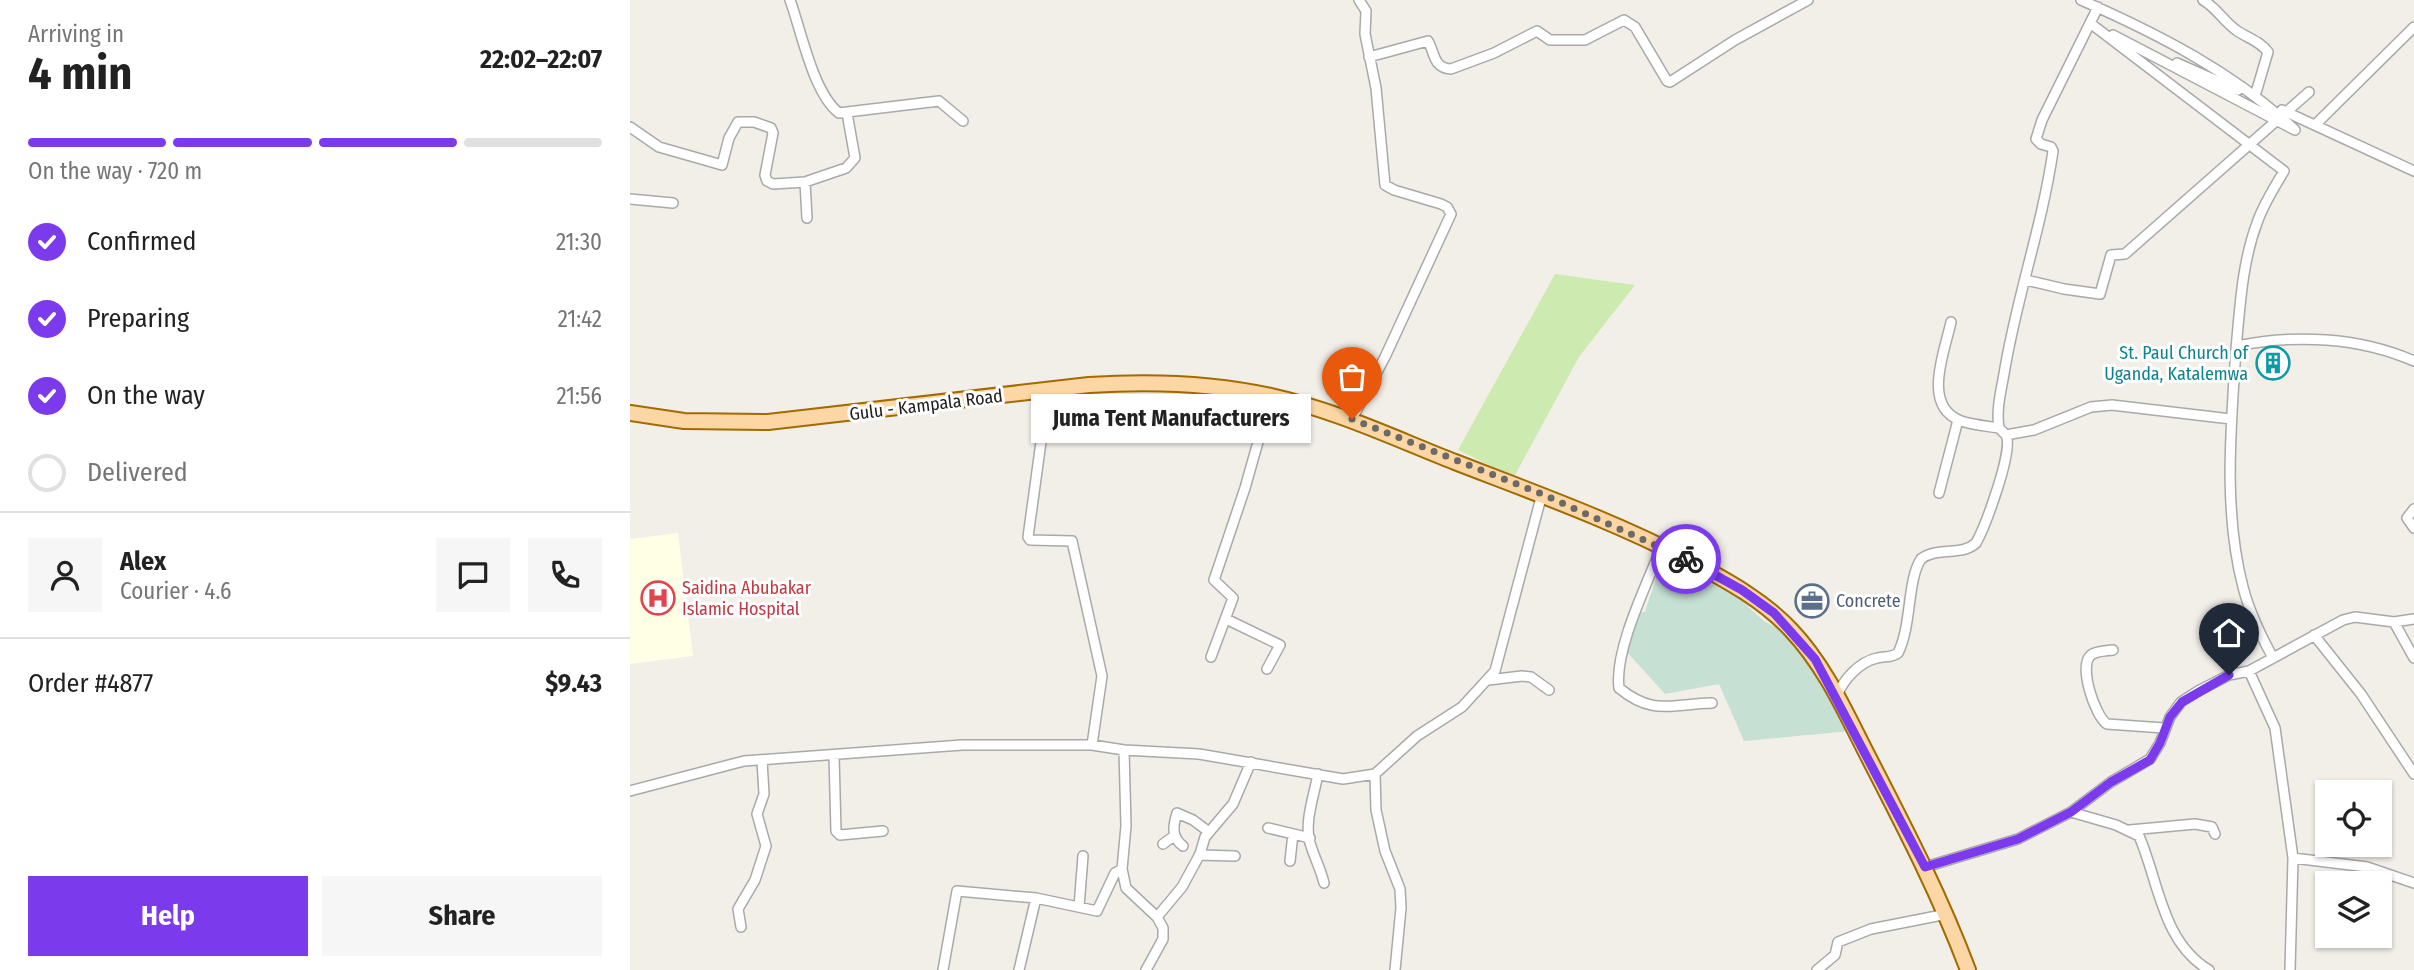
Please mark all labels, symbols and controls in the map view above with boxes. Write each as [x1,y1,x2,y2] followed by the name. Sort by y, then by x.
[28,20,124,48] text: Arriving in
[480,44,602,75] text: 22:02–22:07
[28,46,132,101] text: 4 min
[28,157,202,185] text: On the way · 720 m
[28,223,66,261] icon: check
[87,226,197,257] text: Confirmed
[556,228,602,256] text: 21:30
[28,300,66,338] icon: check
[87,303,189,334] text: Preparing
[558,305,602,333] text: 21:42
[2104,342,2249,385] place label: St. Paul Church of Uganda, Katalemwa
[2254,344,2292,382] building icon: St. Paul Church of Uganda, Katalemwa
[1322,347,1382,419] pin
[1333,358,1371,396] icon: bag
[28,377,66,415] icon: check
[87,380,205,411] text: On the way
[556,382,602,410] text: 21:56
[848,385,1004,425] street label: Gulu - Kampala Road
[1030,394,1310,444] callout: Juma Tent Manufacturers
[1052,404,1290,432] text: Juma Tent Manufacturers
[87,457,188,488] text: Delivered
[1651,524,1721,594] courier
[28,538,102,612] button: person
[436,538,510,612] button: chat
[528,538,602,612] button: phone
[1667,540,1705,578] icon: bike
[120,546,166,577] text: Alex
[120,577,231,605] text: Courier · 4.6
[682,577,812,620] place label: Saidina Abubakar Islamic Hospital
[639,579,677,617] hospital icon: Saidina Abubakar Islamic Hospital
[1793,582,1831,620] office icon: Concrete
[1836,590,1901,612] place label: Concrete
[2199,603,2259,675] pin
[2210,614,2248,652] icon: home
[28,668,153,699] text: Order #4877
[545,668,602,699] text: $9.43
[2315,780,2392,948] map controls
[2315,780,2392,857] button: locate
[2315,871,2392,948] button: layers
[28,876,308,956] button: Help
[322,876,602,956] button: Share

